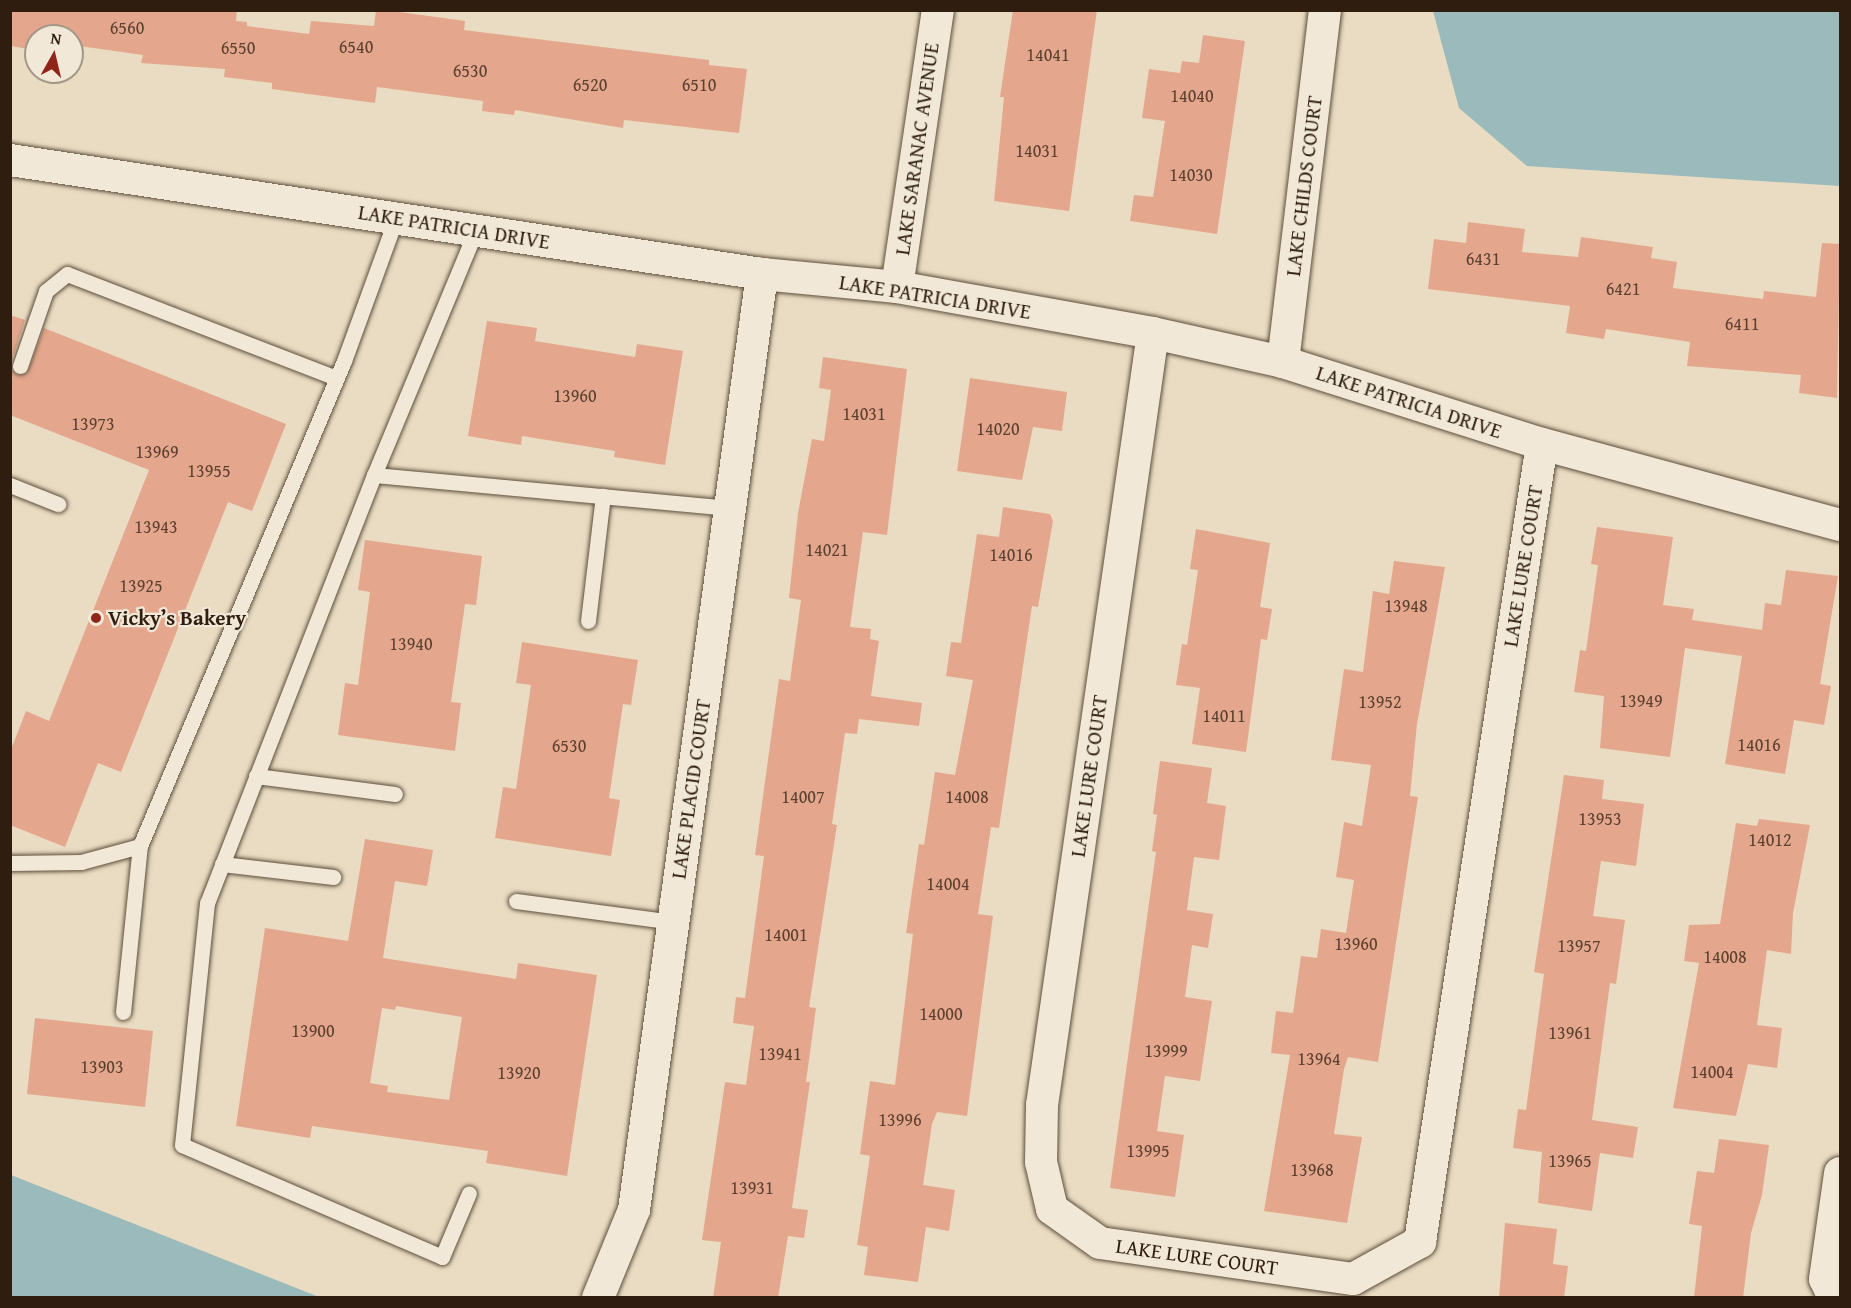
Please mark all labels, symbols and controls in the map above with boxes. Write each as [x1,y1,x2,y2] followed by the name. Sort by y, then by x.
[110,17,144,39] house number: 6560
[24,24,84,84] north arrow
[49,26,63,51] text: N
[339,36,373,58] house number: 6540
[221,37,255,59] house number: 6550
[890,41,944,257] street label: LAKE SARANAC AVENUE
[1026,44,1070,66] house number: 14041
[453,60,487,82] house number: 6530
[573,74,607,96] house number: 6520
[682,74,716,96] house number: 6510
[1170,85,1214,107] house number: 14040
[1280,94,1328,278] street label: LAKE CHILDS COURT
[1015,140,1059,162] house number: 14031
[1169,164,1213,186] house number: 14030
[356,199,552,255] street label: LAKE PATRICIA DRIVE
[1466,248,1500,270] house number: 6431
[837,269,1033,325] street label: LAKE PATRICIA DRIVE
[1606,278,1640,300] house number: 6421
[1725,313,1759,335] house number: 6411
[1313,360,1505,444] street label: LAKE PATRICIA DRIVE
[553,385,597,407] house number: 13960
[842,403,886,425] house number: 14031
[71,413,115,435] house number: 13973
[976,418,1020,440] house number: 14020
[135,441,179,463] house number: 13969
[187,460,231,482] house number: 13955
[1498,483,1548,649] street label: LAKE LURE COURT
[134,516,178,538] house number: 13943
[805,539,849,561] house number: 14021
[989,544,1033,566] house number: 14016
[119,575,163,597] house number: 13925
[1384,595,1428,617] house number: 13948
[108,605,246,631] place label: Vicky’s Bakery
[89,611,103,625] marker: Vicky’s Bakery
[389,633,433,655] house number: 13940
[1619,690,1663,712] house number: 13949
[1358,691,1402,713] house number: 13952
[1065,693,1113,859] street label: LAKE LURE COURT
[666,697,716,881] street label: LAKE PLACID COURT
[1202,705,1246,727] house number: 14011
[1737,734,1781,756] house number: 14016
[552,735,586,757] house number: 6530
[781,786,825,808] house number: 14007
[945,786,989,808] house number: 14008
[1578,808,1622,830] house number: 13953
[1748,829,1792,851] house number: 14012
[926,873,970,895] house number: 14004
[764,924,808,946] house number: 14001
[1334,933,1378,955] house number: 13960
[1557,935,1601,957] house number: 13957
[1703,946,1747,968] house number: 14008
[919,1003,963,1025] house number: 14000
[291,1020,335,1042] house number: 13900
[1548,1022,1592,1044] house number: 13961
[1144,1040,1188,1062] house number: 13999
[758,1043,802,1065] house number: 13941
[1297,1048,1341,1070] house number: 13964
[80,1056,124,1078] house number: 13903
[1690,1061,1734,1083] house number: 14004
[497,1062,541,1084] house number: 13920
[878,1109,922,1131] house number: 13996
[1126,1140,1170,1162] house number: 13995
[1548,1150,1592,1172] house number: 13965
[1290,1159,1334,1181] house number: 13968
[730,1177,774,1199] house number: 13931
[1114,1233,1280,1281] street label: LAKE LURE COURT

